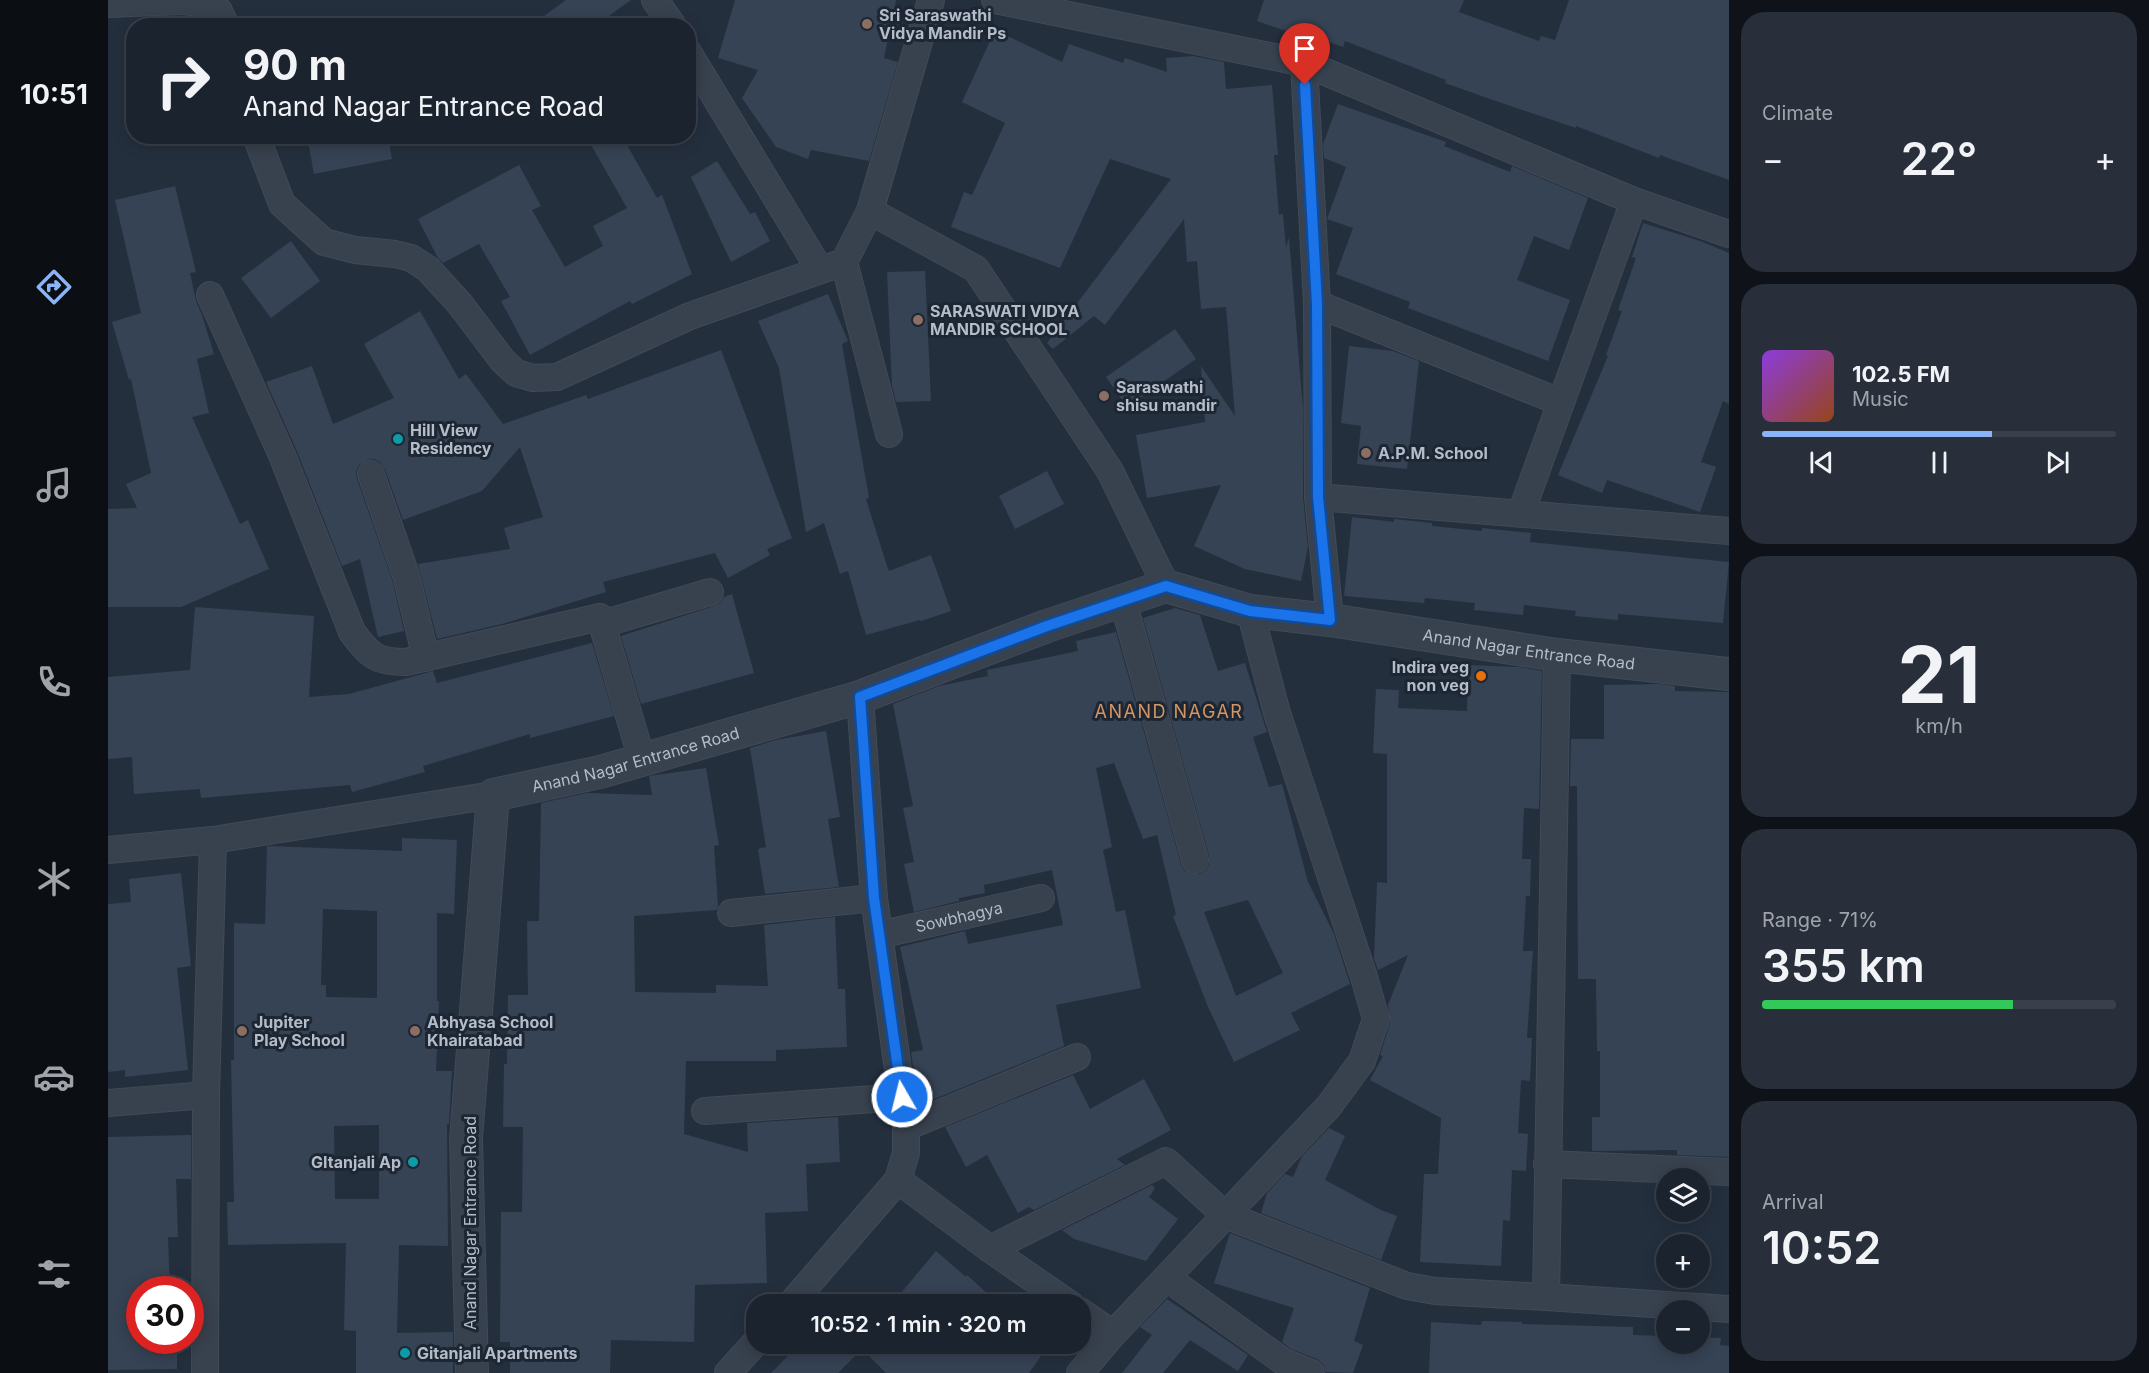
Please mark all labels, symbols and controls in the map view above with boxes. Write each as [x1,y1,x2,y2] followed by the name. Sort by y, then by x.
[879,5,1006,43] place label: Sri Saraswathi Vidya Mandir Ps
[860,17,874,31] marker: Sri Saraswathi Vidya Mandir Ps
[1279,23,1330,85] pin
[1288,32,1321,65] icon: arrive
[243,39,347,90] text: 90 m
[144,42,222,120] icon: right
[20,78,88,111] text: 10:51
[243,90,604,123] text: Anand Nagar Entrance Road
[1762,101,1833,125] text: Climate
[1901,131,1977,186] text: 22°
[1762,139,1784,179] text: −
[2094,139,2116,179] text: +
[33,266,75,308] icon: directions
[930,301,1080,339] place label: SARASWATI VIDYA MANDIR SCHOOL
[911,313,925,327] marker: SARASWATI VIDYA MANDIR SCHOOL
[1852,361,1950,387] text: 102.5 FM
[1116,377,1217,415] place label: Saraswathi shisu mandir
[1852,387,1909,411] text: Music
[1097,389,1111,403] marker: Saraswathi shisu mandir
[410,420,492,458] place label: Hill View Residency
[391,432,405,446] marker: Hill View Residency
[1378,443,1488,463] place label: A.P.M. School
[1359,446,1373,460] marker: A.P.M. School
[1805,446,1838,479] icon: previous
[1923,446,1956,479] icon: pause
[2041,446,2074,479] icon: next
[33,464,75,506] icon: music
[1422,624,1636,674] street label: Anand Nagar Entrance Road
[1898,627,1980,722] text: 21
[1392,657,1469,695] place label: Indira veg non veg
[33,661,75,703] icon: phone
[1474,669,1488,683] marker: Indira veg non veg
[1095,701,1243,722] district label: ANAND NAGAR
[1915,714,1963,738] text: km/h
[530,722,742,796] street label: Anand Nagar Entrance Road
[33,858,75,900] icon: climate
[914,897,1004,936] street label: Sowbhagya
[1762,908,1878,932] text: Range · 71%
[1762,938,1925,993] text: 355 km
[254,1012,345,1050] place label: Jupiter Play School
[427,1012,553,1050] place label: Abhyasa School Khairatabad
[235,1024,249,1038] marker: Jupiter Play School
[408,1024,422,1038] marker: Abhyasa School Khairatabad
[33,1056,75,1098] icon: car
[870,1065,934,1129] position arrow
[460,1116,480,1330] street label: Anand Nagar Entrance Road
[311,1152,401,1172] place label: GItanjali Ap
[406,1155,420,1169] marker: GItanjali Ap
[1656,1168,1710,1354] map controls
[1656,1168,1710,1222] button: layers
[1762,1190,1824,1214] text: Arrival
[1762,1220,1881,1275] text: 10:52
[1656,1234,1710,1288] button: +
[33,1253,75,1295] icon: filters
[126,1276,204,1354] speed limit sign: 30
[1656,1300,1710,1354] button: −
[810,1311,1027,1337] text: 10:52 · 1 min · 320 m
[417,1343,578,1363] place label: Gitanjali Apartments
[398,1346,412,1360] marker: Gitanjali Apartments

